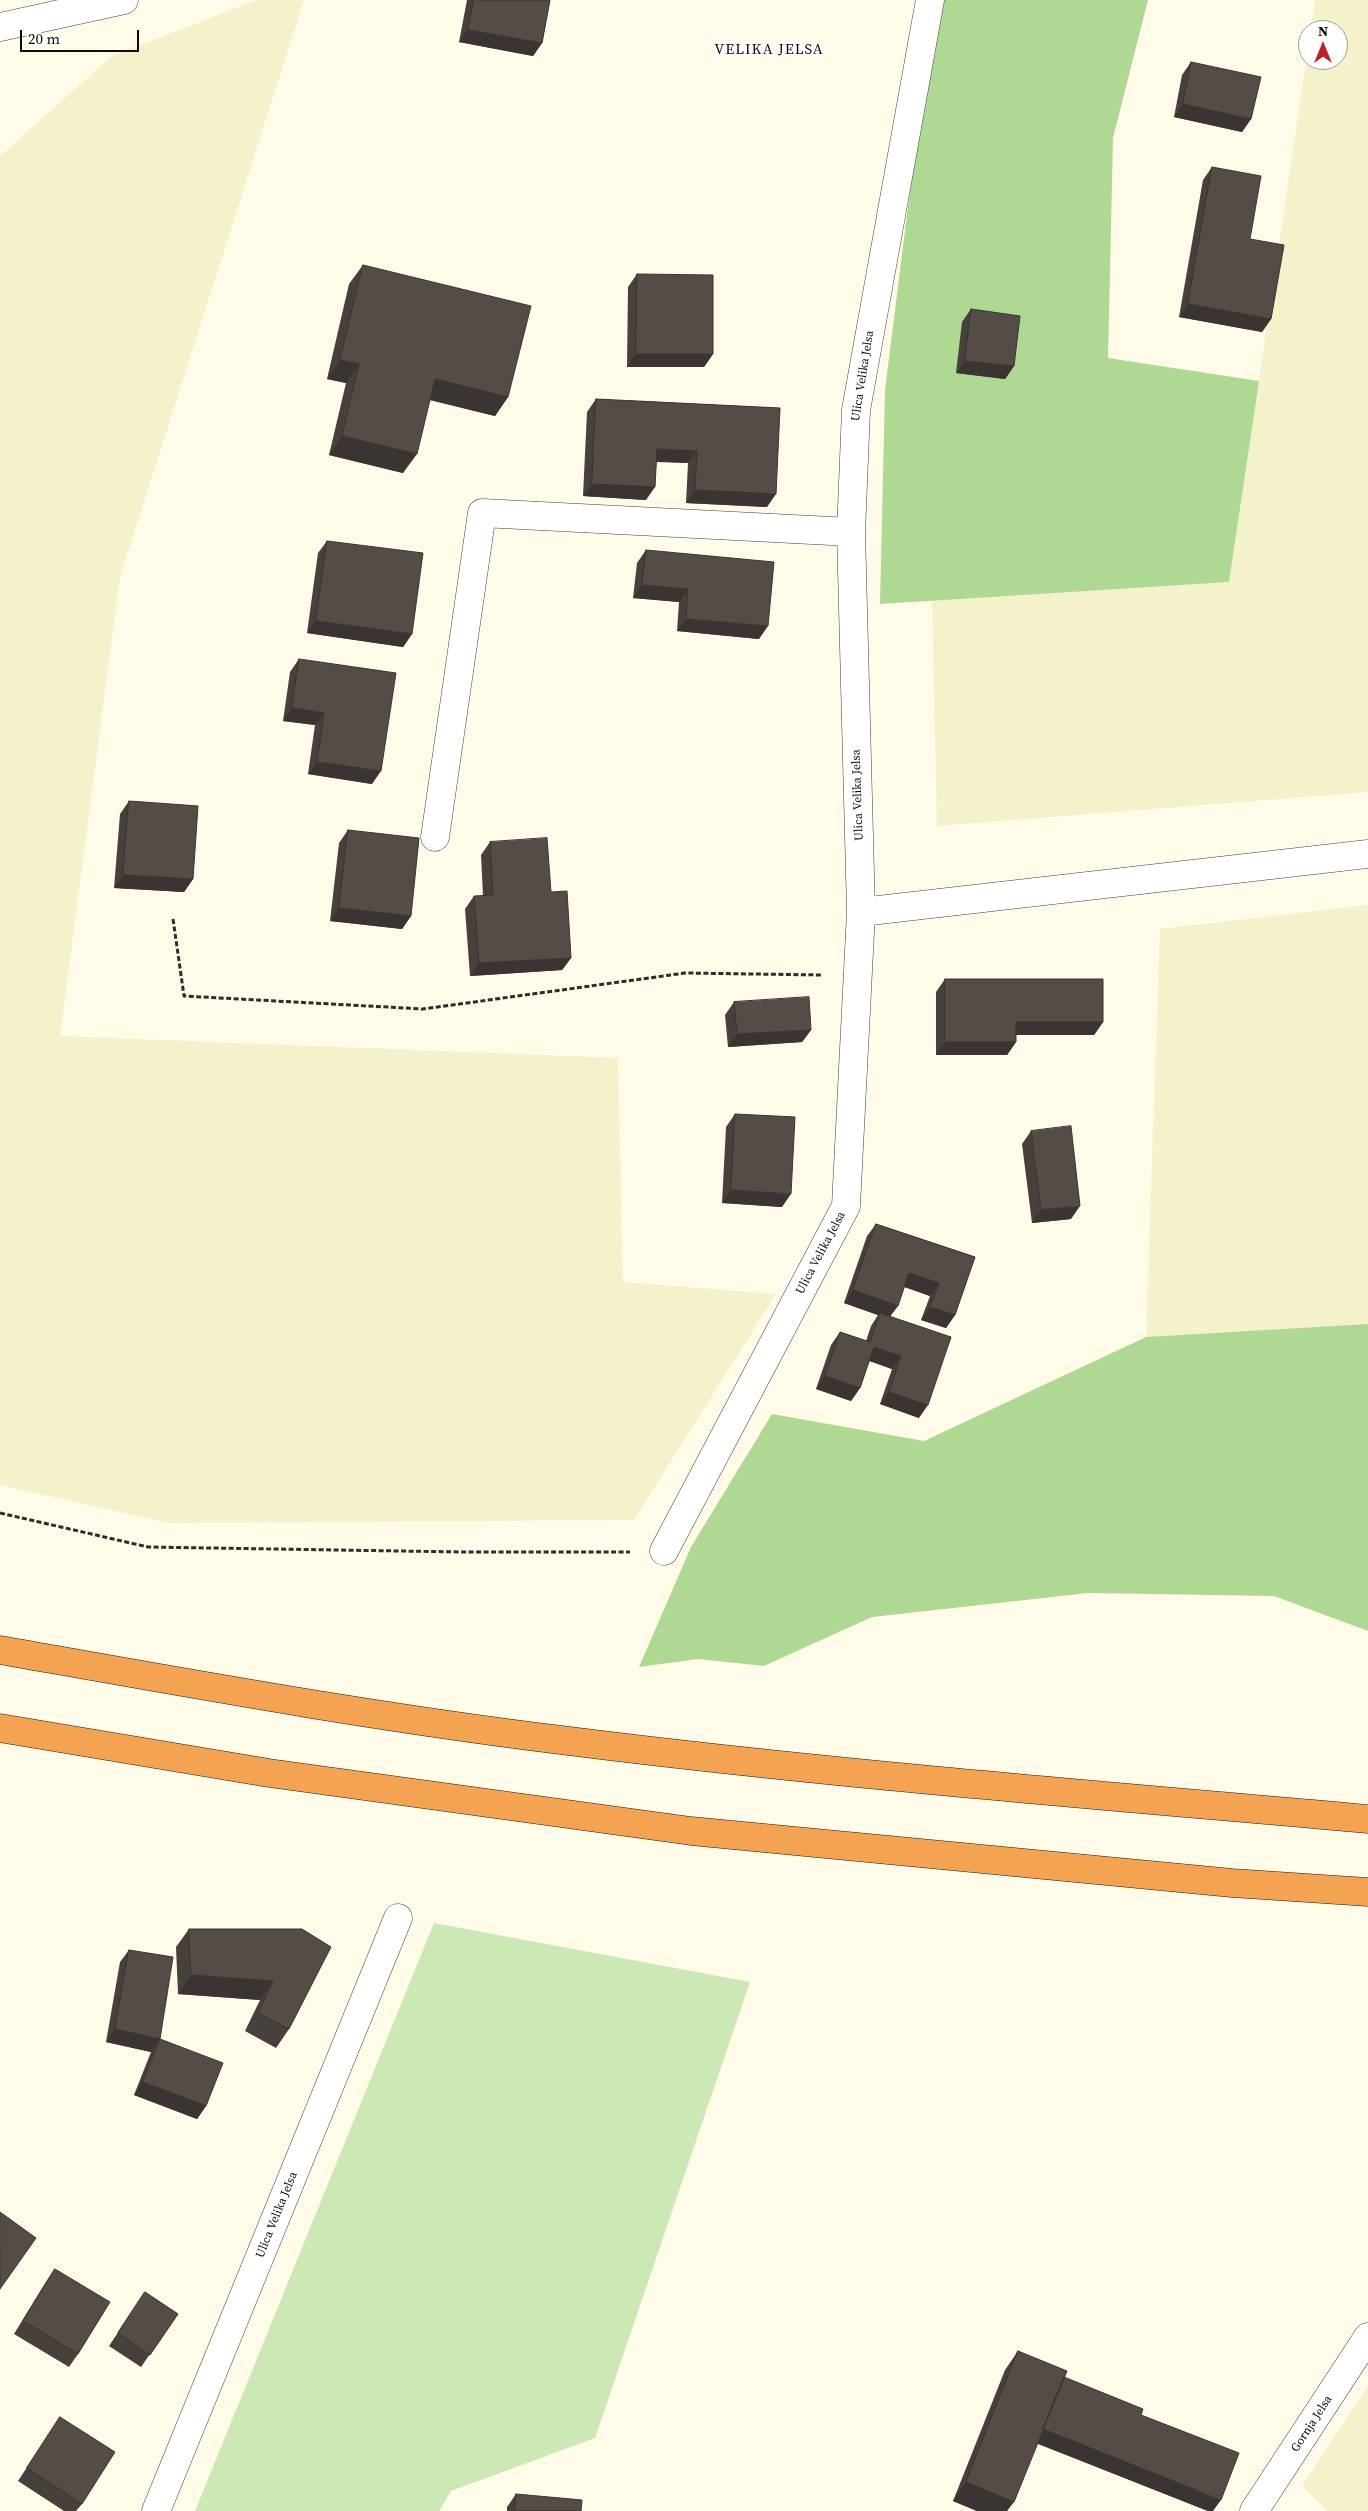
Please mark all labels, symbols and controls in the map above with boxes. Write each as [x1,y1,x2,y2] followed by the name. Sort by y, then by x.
[22,20,141,52] scale bar
[1298,20,1348,70] north arrow
[1318,21,1328,41] text: N
[28,28,60,49] text: 20 m
[713,41,825,59] district label: VELIKA JELSA
[849,330,877,422] street label: Ulica Velika Jelsa
[849,749,867,841] street label: Ulica Velika Jelsa
[793,1209,849,1297] street label: Ulica Velika Jelsa
[253,2170,301,2260] street label: Ulica Velika Jelsa
[1288,2393,1336,2455] street label: Gornja Jelsa

